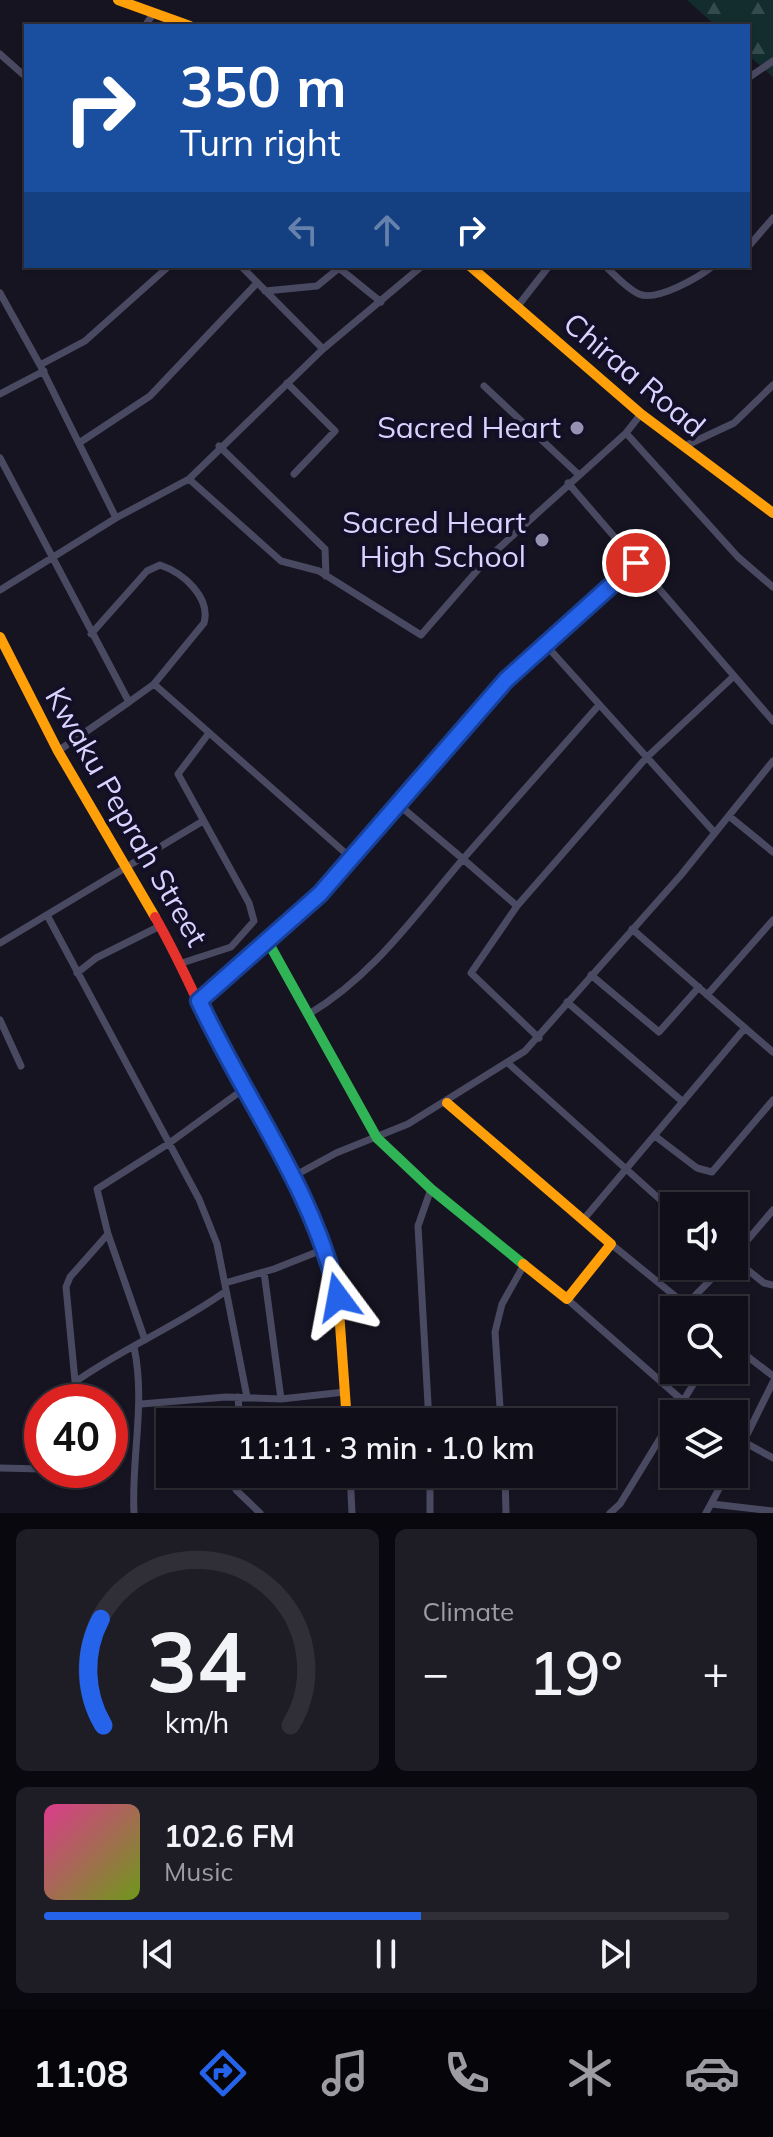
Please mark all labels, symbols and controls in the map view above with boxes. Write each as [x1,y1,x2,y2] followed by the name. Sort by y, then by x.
[180,51,347,121] text: 350 m
[48,56,152,160] icon: right
[180,120,341,165] text: Turn right
[281,208,325,252] icon: left
[365,208,409,252] icon: ahead
[449,208,493,252] icon: right
[556,304,713,445] street label: Chiraa Road
[377,408,561,446] place label: Sacred Heart
[568,419,586,437] marker: Sacred Heart
[342,503,526,575] place label: Sacred Heart High School
[602,529,670,597] pin
[533,531,551,549] marker: Sacred Heart High School
[614,541,658,585] icon: arrive
[37,680,217,953] street label: Kwaku Peprah Street
[660,1192,748,1488] map controls
[660,1192,748,1280] button: sound
[296,1255,380,1339] position arrow
[660,1296,748,1384] button: search
[24,1384,128,1488] speed limit sign: 40
[660,1400,748,1488] button: layers
[237,1429,535,1467] text: 11:11 · 3 min · 1.0 km
[423,1595,514,1628] text: Climate
[147,1608,247,1713] text: 34
[529,1635,623,1710] text: 19°
[423,1645,449,1700] text: −
[703,1645,729,1700] text: +
[165,1704,230,1740] text: km/h
[164,1817,295,1855] text: 102.6 FM
[164,1855,233,1888] text: Music
[136,1932,180,1976] icon: previous
[364,1932,408,1976] icon: pause
[593,1932,637,1976] icon: next
[195,2045,251,2101] icon: directions
[317,2045,373,2101] icon: music
[439,2045,495,2101] icon: phone
[562,2045,618,2101] icon: climate
[684,2045,740,2101] icon: car
[33,2051,128,2096] text: 11:08

